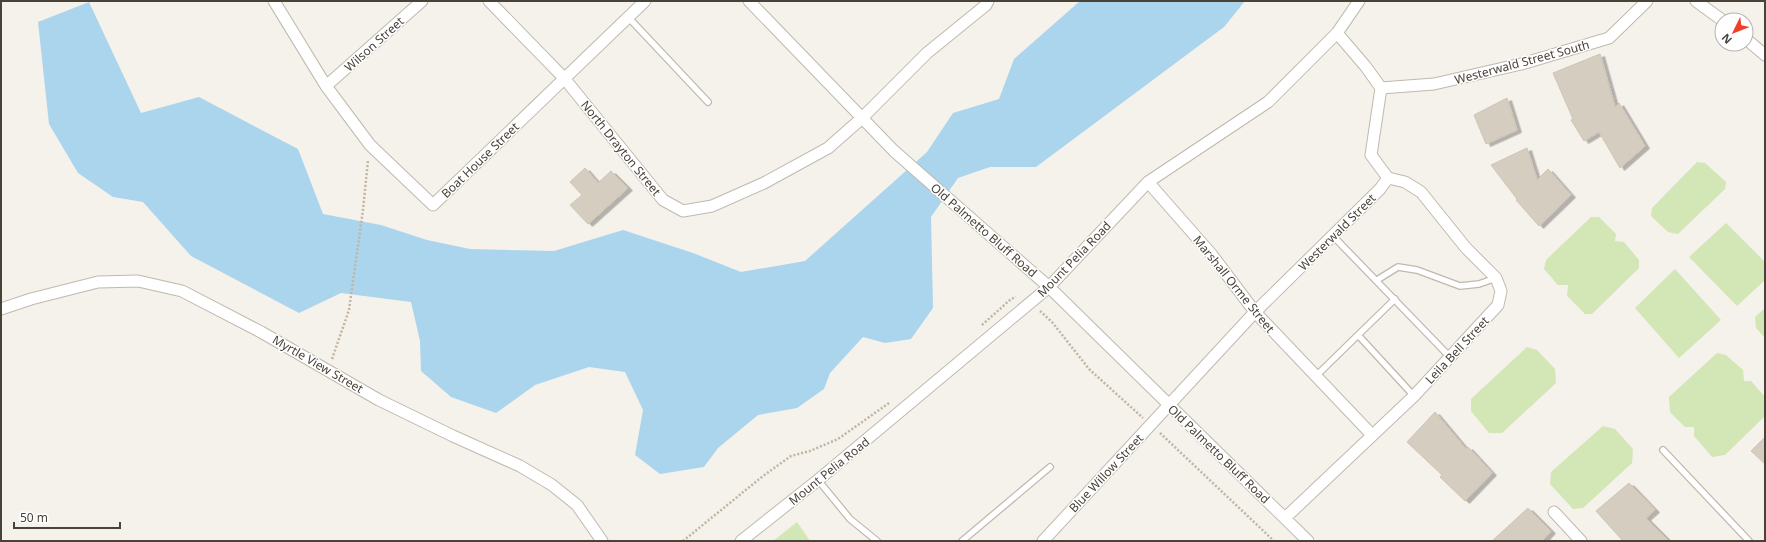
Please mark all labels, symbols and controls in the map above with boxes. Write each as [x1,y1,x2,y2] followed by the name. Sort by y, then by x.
[341,12,408,75] street label: Wilson Street
[1714,12,1754,52] north arrow
[1718,31,1735,48] text: N
[1453,36,1591,88] street label: Westerwald Street South
[577,97,665,200] street label: North Drayton Street
[437,118,523,202] street label: Boat House Street
[927,179,1041,281] street label: Old Palmetto Bluff Road
[1295,189,1380,274] street label: Westerwald Street
[1033,217,1115,301] street label: Mount Pelia Road
[1189,232,1279,337] street label: Marshall Orme Street
[1421,312,1493,387] street label: Leila Bell Street
[270,331,367,397] street label: Myrtle View Street
[1164,401,1274,507] street label: Old Palmetto Bluff Road
[1065,430,1147,516] street label: Blue Willow Street
[785,433,873,509] street label: Mount Pelia Road
[14,504,120,530] scale bar
[20,509,48,526] text: 50 m

